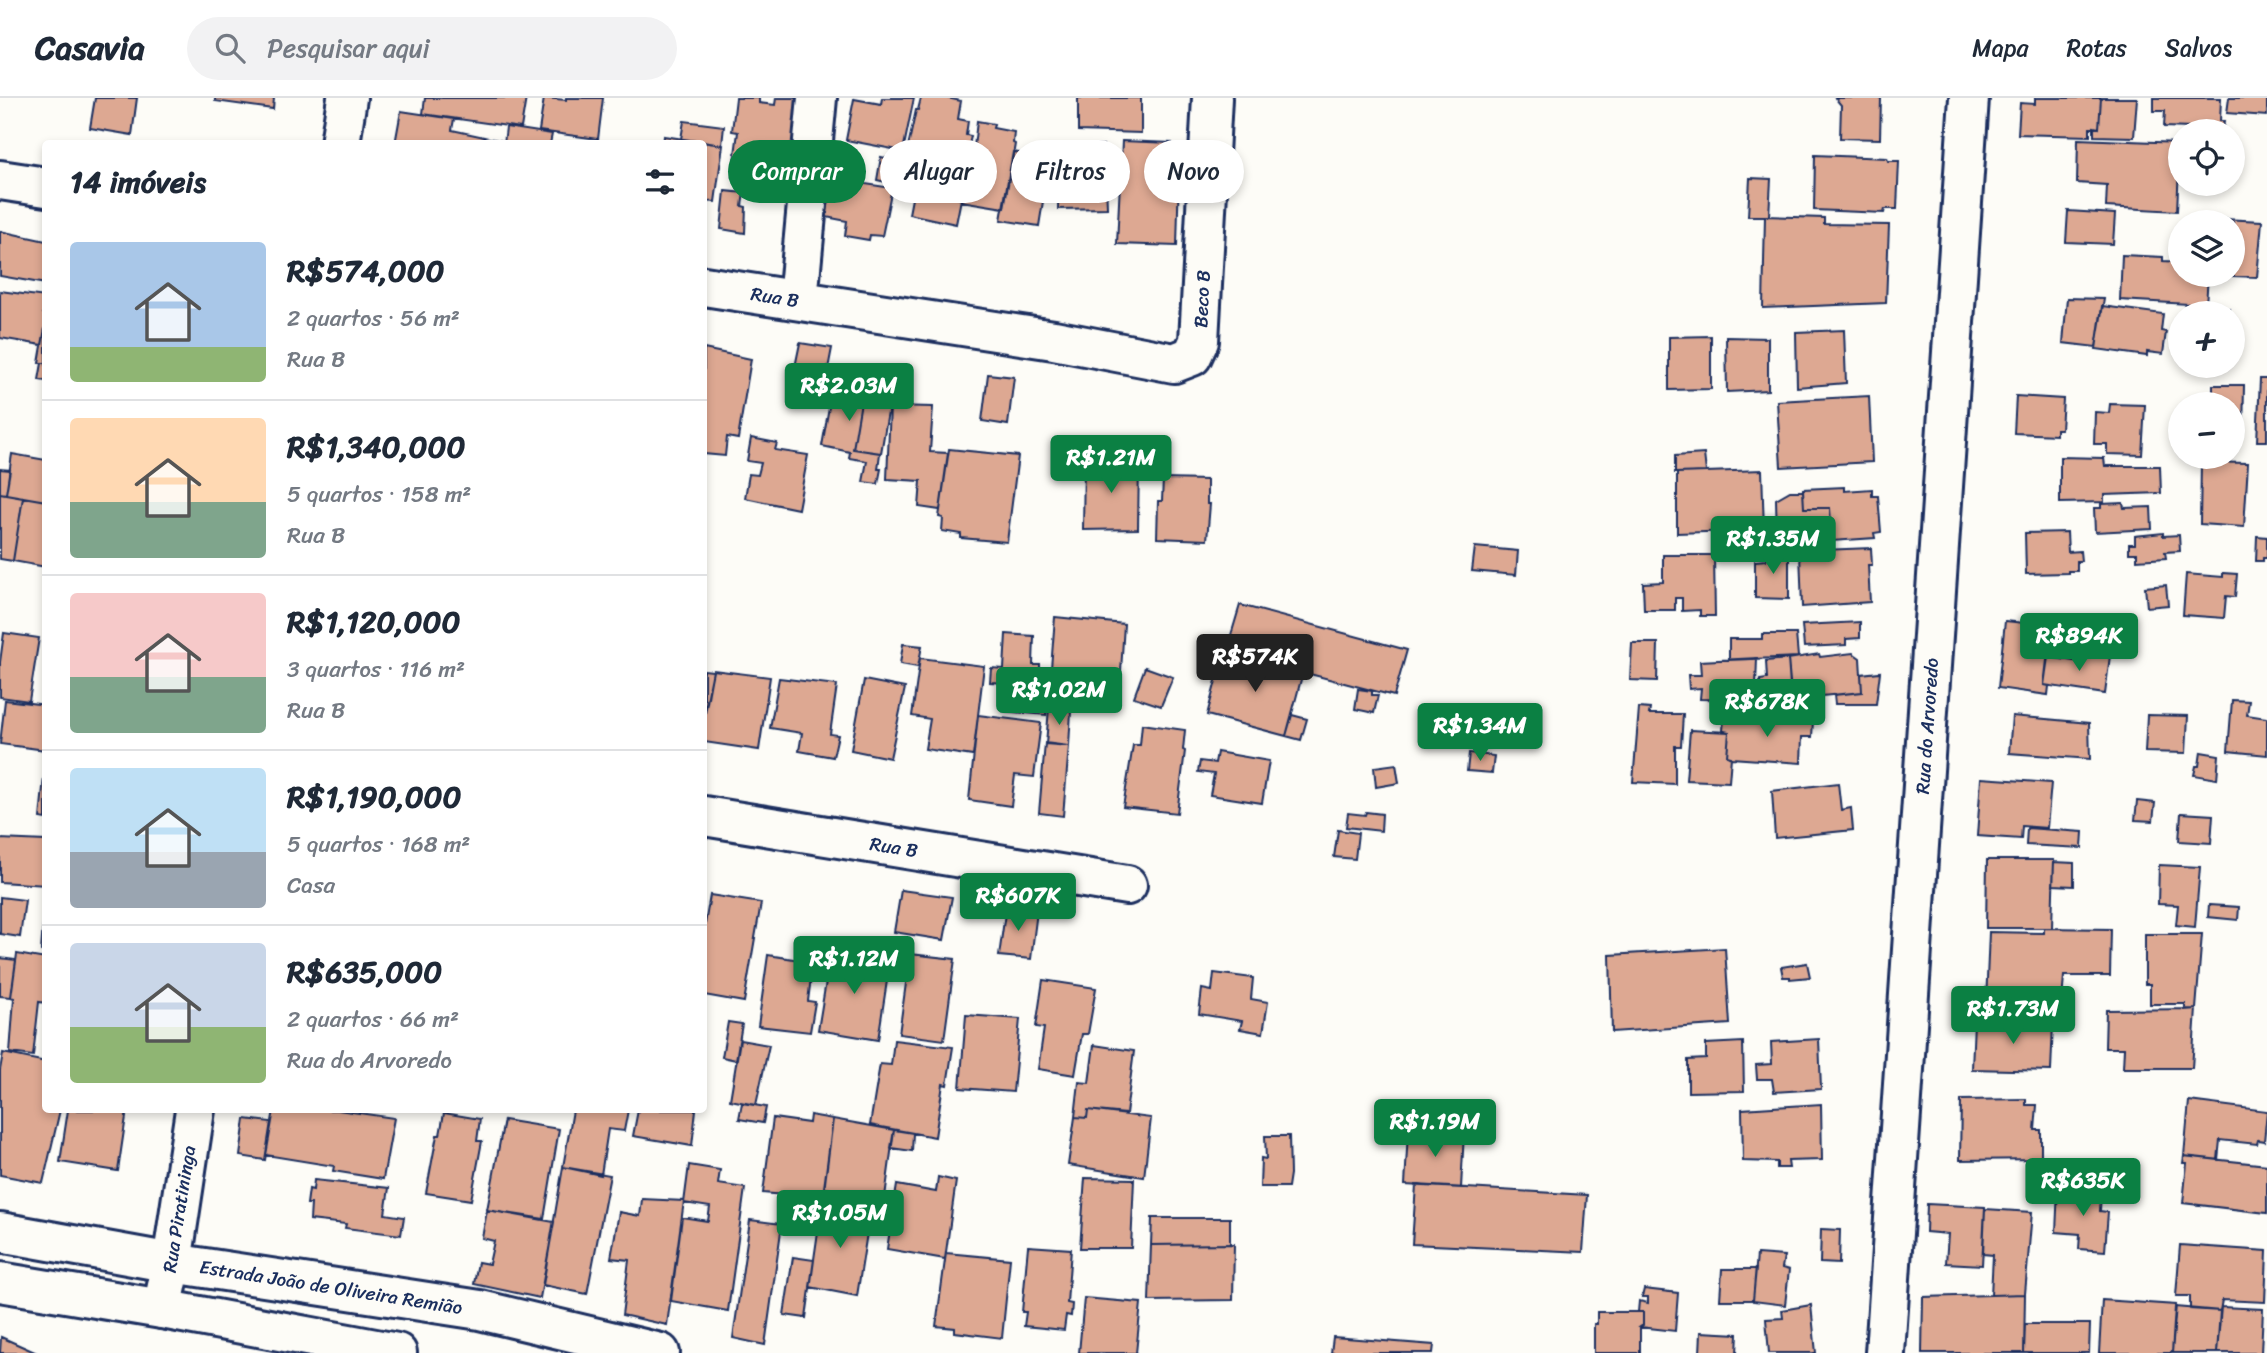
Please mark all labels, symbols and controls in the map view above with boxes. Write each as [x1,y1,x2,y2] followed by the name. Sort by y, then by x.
[187,17,677,80] search box
[35,19,145,77] text: Casavia
[267,25,430,71] text: Pesquisar aqui
[1972,27,2029,69] text: Mapa
[2067,27,2127,69] text: Rotas
[2165,27,2232,69] text: Salvos
[211,29,249,67] icon: search
[2168,119,2245,469] map controls
[2168,119,2245,196] button: locate
[728,140,866,203] chip: Comprar
[880,140,997,203] chip: Alugar
[1011,140,1130,203] chip: Filtros
[1144,140,1244,203] chip: Novo
[70,155,206,209] text: 14 imóveis
[641,163,679,201] icon: filters
[2168,210,2245,287] button: layers
[287,244,445,298] text: R$574,000
[1184,269,1220,329] street label: Beco B
[126,270,210,354] icon: home
[749,277,801,317] street label: Rua B
[287,298,460,339] text: 2 quartos · 56 m²
[2168,301,2245,378] button: +
[287,339,346,380] text: Rua B
[784,364,914,423] pin: R$2.03M
[801,365,897,406] text: R$2.03M
[2168,392,2245,469] button: −
[287,420,465,474] text: R$1,340,000
[1046,436,1176,495] pin: R$1.21M
[1066,437,1156,478] text: R$1.21M
[126,446,210,530] icon: home
[287,474,471,515] text: 5 quartos · 158 m²
[287,515,346,556] text: Rua B
[1708,517,1838,576] pin: R$1.35M
[1727,518,1819,559] text: R$1.35M
[287,595,460,649] text: R$1,120,000
[2022,614,2136,673] pin: R$894K
[2036,615,2122,656] text: R$894K
[126,621,210,705] icon: home
[1198,634,1312,694] pin: R$574K
[1213,636,1298,677] text: R$574K
[287,649,465,690] text: 3 quartos · 116 m²
[1906,657,1948,795] street label: Rua do Arvoredo
[994,668,1124,727] pin: R$1.02M
[1012,669,1106,710] text: R$1.02M
[1710,680,1824,739] pin: R$678K
[1725,681,1809,722] text: R$678K
[287,690,346,731] text: Rua B
[1415,704,1545,763] pin: R$1.34M
[1434,705,1526,746] text: R$1.34M
[287,770,462,824] text: R$1,190,000
[126,796,210,880] icon: home
[287,824,470,865] text: 5 quartos · 168 m²
[868,827,920,867] street label: Rua B
[287,865,335,906] text: Casa
[961,874,1075,933] pin: R$607K
[976,875,1060,916] text: R$607K
[789,936,919,996] pin: R$1.12M
[809,938,899,979] text: R$1.12M
[287,945,442,999] text: R$635,000
[126,971,210,1055] icon: home
[1948,986,2078,1046] pin: R$1.73M
[1967,988,2059,1029] text: R$1.73M
[287,999,459,1040] text: 2 quartos · 66 m²
[287,1040,452,1081] text: Rua do Arvoredo
[1370,1100,1500,1159] pin: R$1.19M
[1390,1101,1480,1142] text: R$1.19M
[153,1143,205,1275] street label: Rua Piratininga
[2026,1158,2140,1218] pin: R$635K
[2041,1160,2125,1201] text: R$635K
[775,1190,905,1250] pin: R$1.05M
[793,1192,887,1233] text: R$1.05M
[197,1250,465,1324] street label: Estrada João de Oliveira Remião

